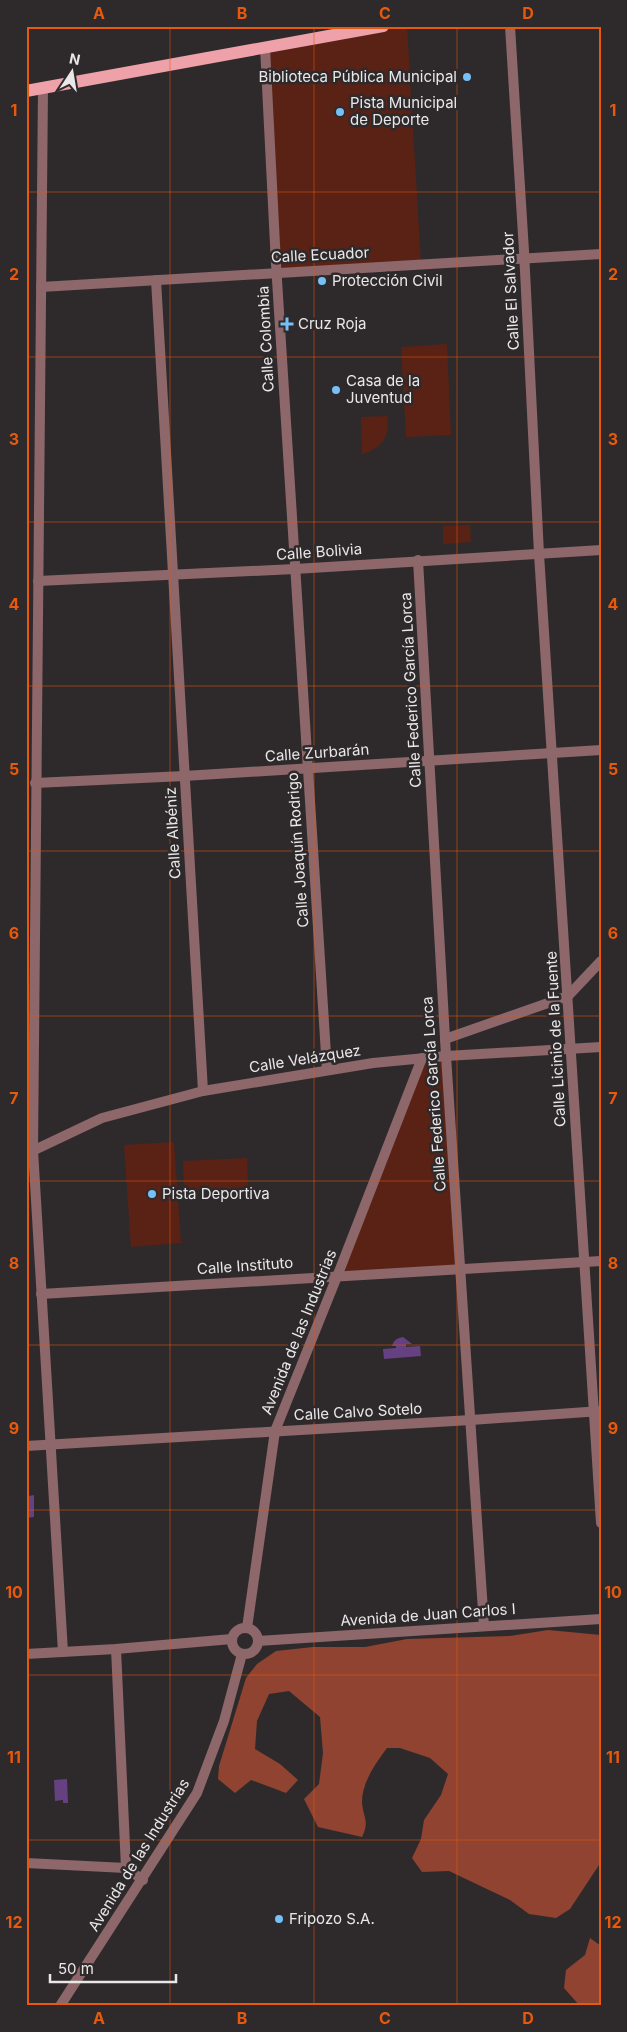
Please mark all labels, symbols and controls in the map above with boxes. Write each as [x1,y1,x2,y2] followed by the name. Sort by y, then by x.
[93,3,105,23] text: A
[237,3,247,23] text: B
[379,3,391,23] text: C
[522,3,534,23] text: D
[48,48,98,98] north arrow
[68,49,82,68] text: N
[258,67,457,86] place label: Biblioteca Pública Municipal
[461,71,473,83] marker: Biblioteca Pública Municipal
[350,93,457,129] place label: Pista Municipal de Deporte
[11,100,17,120] text: 1
[610,100,616,120] text: 1
[334,106,346,118] marker: Pista Municipal de Deporte
[498,231,523,351] street label: Calle El Salvador
[270,242,370,267] street label: Calle Ecuador
[9,264,19,284] text: 2
[608,264,618,284] text: 2
[332,271,443,290] place label: Protección Civil
[316,275,328,287] marker: Protección Civil
[253,285,278,393] street label: Calle Colombia
[298,314,366,333] place label: Cruz Roja
[280,317,294,331] marker: Cruz Roja
[346,371,420,407] place label: Casa de la Juventud
[330,384,342,396] marker: Casa de la Juventud
[9,429,19,449] text: 3
[608,429,618,449] text: 3
[275,539,363,564] street label: Calle Bolivia
[396,592,425,788] street label: Calle Federico García Lorca
[9,594,20,614] text: 4
[608,594,619,614] text: 4
[264,739,370,766] street label: Calle Zurbarán
[9,759,19,779] text: 5
[608,759,618,779] text: 5
[283,772,312,928] street label: Calle Joaquín Rodrigo
[161,786,184,880] street label: Calle Albéniz
[9,923,19,943] text: 6
[608,923,618,943] text: 6
[541,950,570,1128] street label: Calle Licinio de la Fuente
[417,996,450,1192] street label: Calle Federico García Lorca
[248,1040,362,1077] street label: Calle Velázquez
[9,1088,19,1108] text: 7
[608,1088,618,1108] text: 7
[162,1184,270,1203] place label: Pista Deportiva
[146,1188,158,1200] marker: Pista Deportiva
[257,1246,340,1417] street label: Avenida de las Industrias
[9,1253,19,1273] text: 8
[196,1253,294,1278] street label: Calle Instituto
[608,1253,618,1273] text: 8
[293,1399,423,1424] street label: Calle Calvo Sotelo
[9,1418,19,1438] text: 9
[608,1418,618,1438] text: 9
[5,1582,23,1602] text: 10
[604,1582,622,1602] text: 10
[340,1599,516,1630] street label: Avenida de Juan Carlos I
[7,1747,21,1767] text: 11
[606,1747,620,1767] text: 11
[84,1775,193,1935] street label: Avenida de las Industrias
[289,1909,375,1928] place label: Fripozo S.A.
[6,1912,22,1932] text: 12
[605,1912,621,1932] text: 12
[273,1913,285,1925] marker: Fripozo S.A.
[50,1952,176,1984] scale bar
[58,1959,94,1978] text: 50 m
[93,2008,105,2028] text: A
[237,2008,247,2028] text: B
[379,2008,391,2028] text: C
[522,2008,534,2028] text: D

